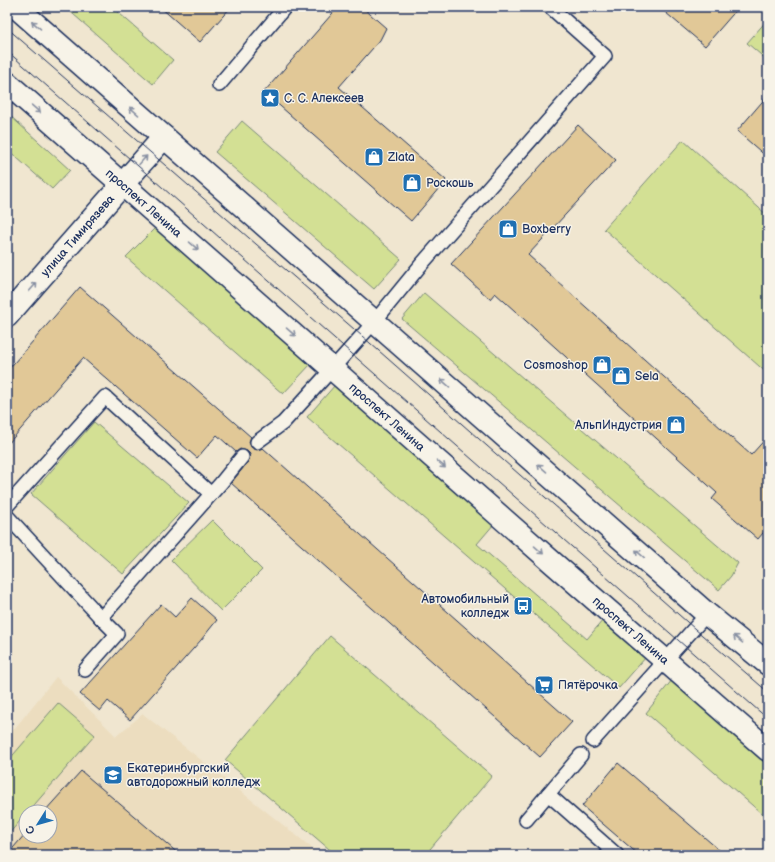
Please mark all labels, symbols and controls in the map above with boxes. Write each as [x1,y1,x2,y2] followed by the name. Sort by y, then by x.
[31,21,42,30] one-way arrow
[259,87,281,109] place icon: С. С. Алексеев
[284,91,365,106] place label: С. С. Алексеев
[31,104,42,113] one-way arrow
[130,107,140,116] one-way arrow
[363,146,385,168] shop icon: Zlata
[387,150,415,165] place label: Zlata
[138,155,147,166] one-way arrow
[103,166,185,241] street label: проспект Ленина
[401,172,423,194] shop icon: Роскошь
[426,176,473,191] place label: Роскошь
[38,191,118,280] street label: улица Тимирязева
[497,218,519,240] shop icon: Boxberry
[522,222,571,237] place label: Boxberry
[188,242,199,251] one-way arrow
[28,281,37,292] one-way arrow
[286,328,297,337] one-way arrow
[591,354,613,376] shop icon: Cosmoshop
[524,358,588,373] place label: Cosmoshop
[610,365,632,387] shop icon: Sela
[635,369,659,384] place label: Sela
[439,378,450,387] one-way arrow
[346,380,428,455] street label: проспект Ленина
[665,414,687,436] shop icon: АльпИндустрия
[574,418,662,433] place label: АльпИндустрия
[436,460,447,469] one-way arrow
[537,464,548,473] one-way arrow
[534,546,544,555] one-way arrow
[635,550,645,559] one-way arrow
[420,592,510,621] place label: Автомобильный колледж
[589,593,672,668] street label: проспект Ленина
[512,595,534,617] bus stop icon: Автомобильный колледж
[733,635,743,644] one-way arrow
[533,674,555,696] supermarket icon: Пятёрочка
[558,678,618,693] place label: Пятёрочка
[127,761,261,790] place label: Екатеринбургский автодорожный колледж
[102,764,124,786] school or university icon: Екатеринбургский автодорожный колледж
[18,804,58,844] north arrow
[23,822,38,837] text: С

